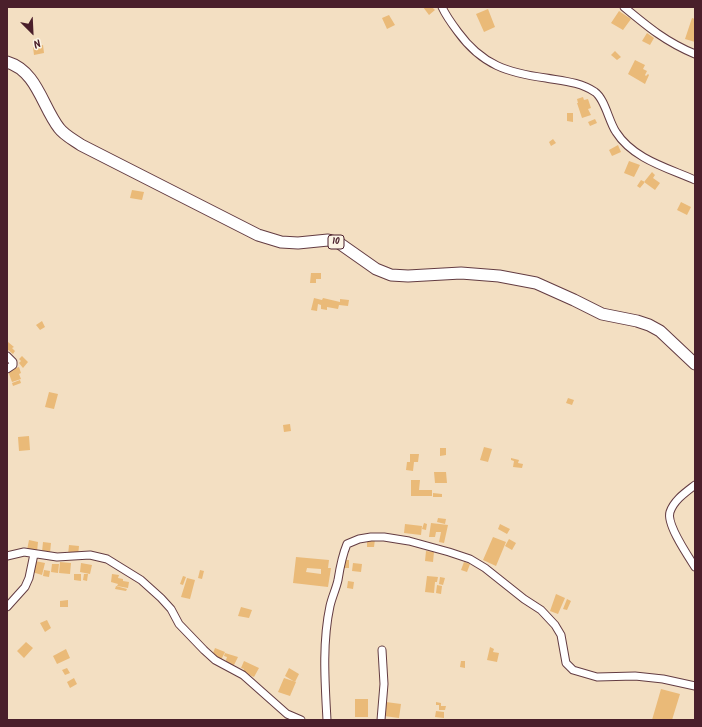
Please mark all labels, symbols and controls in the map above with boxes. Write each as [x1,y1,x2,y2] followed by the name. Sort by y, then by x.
[12,12,52,52] north arrow
[30,33,44,53] text: N
[328,235,344,249] road number: 10

